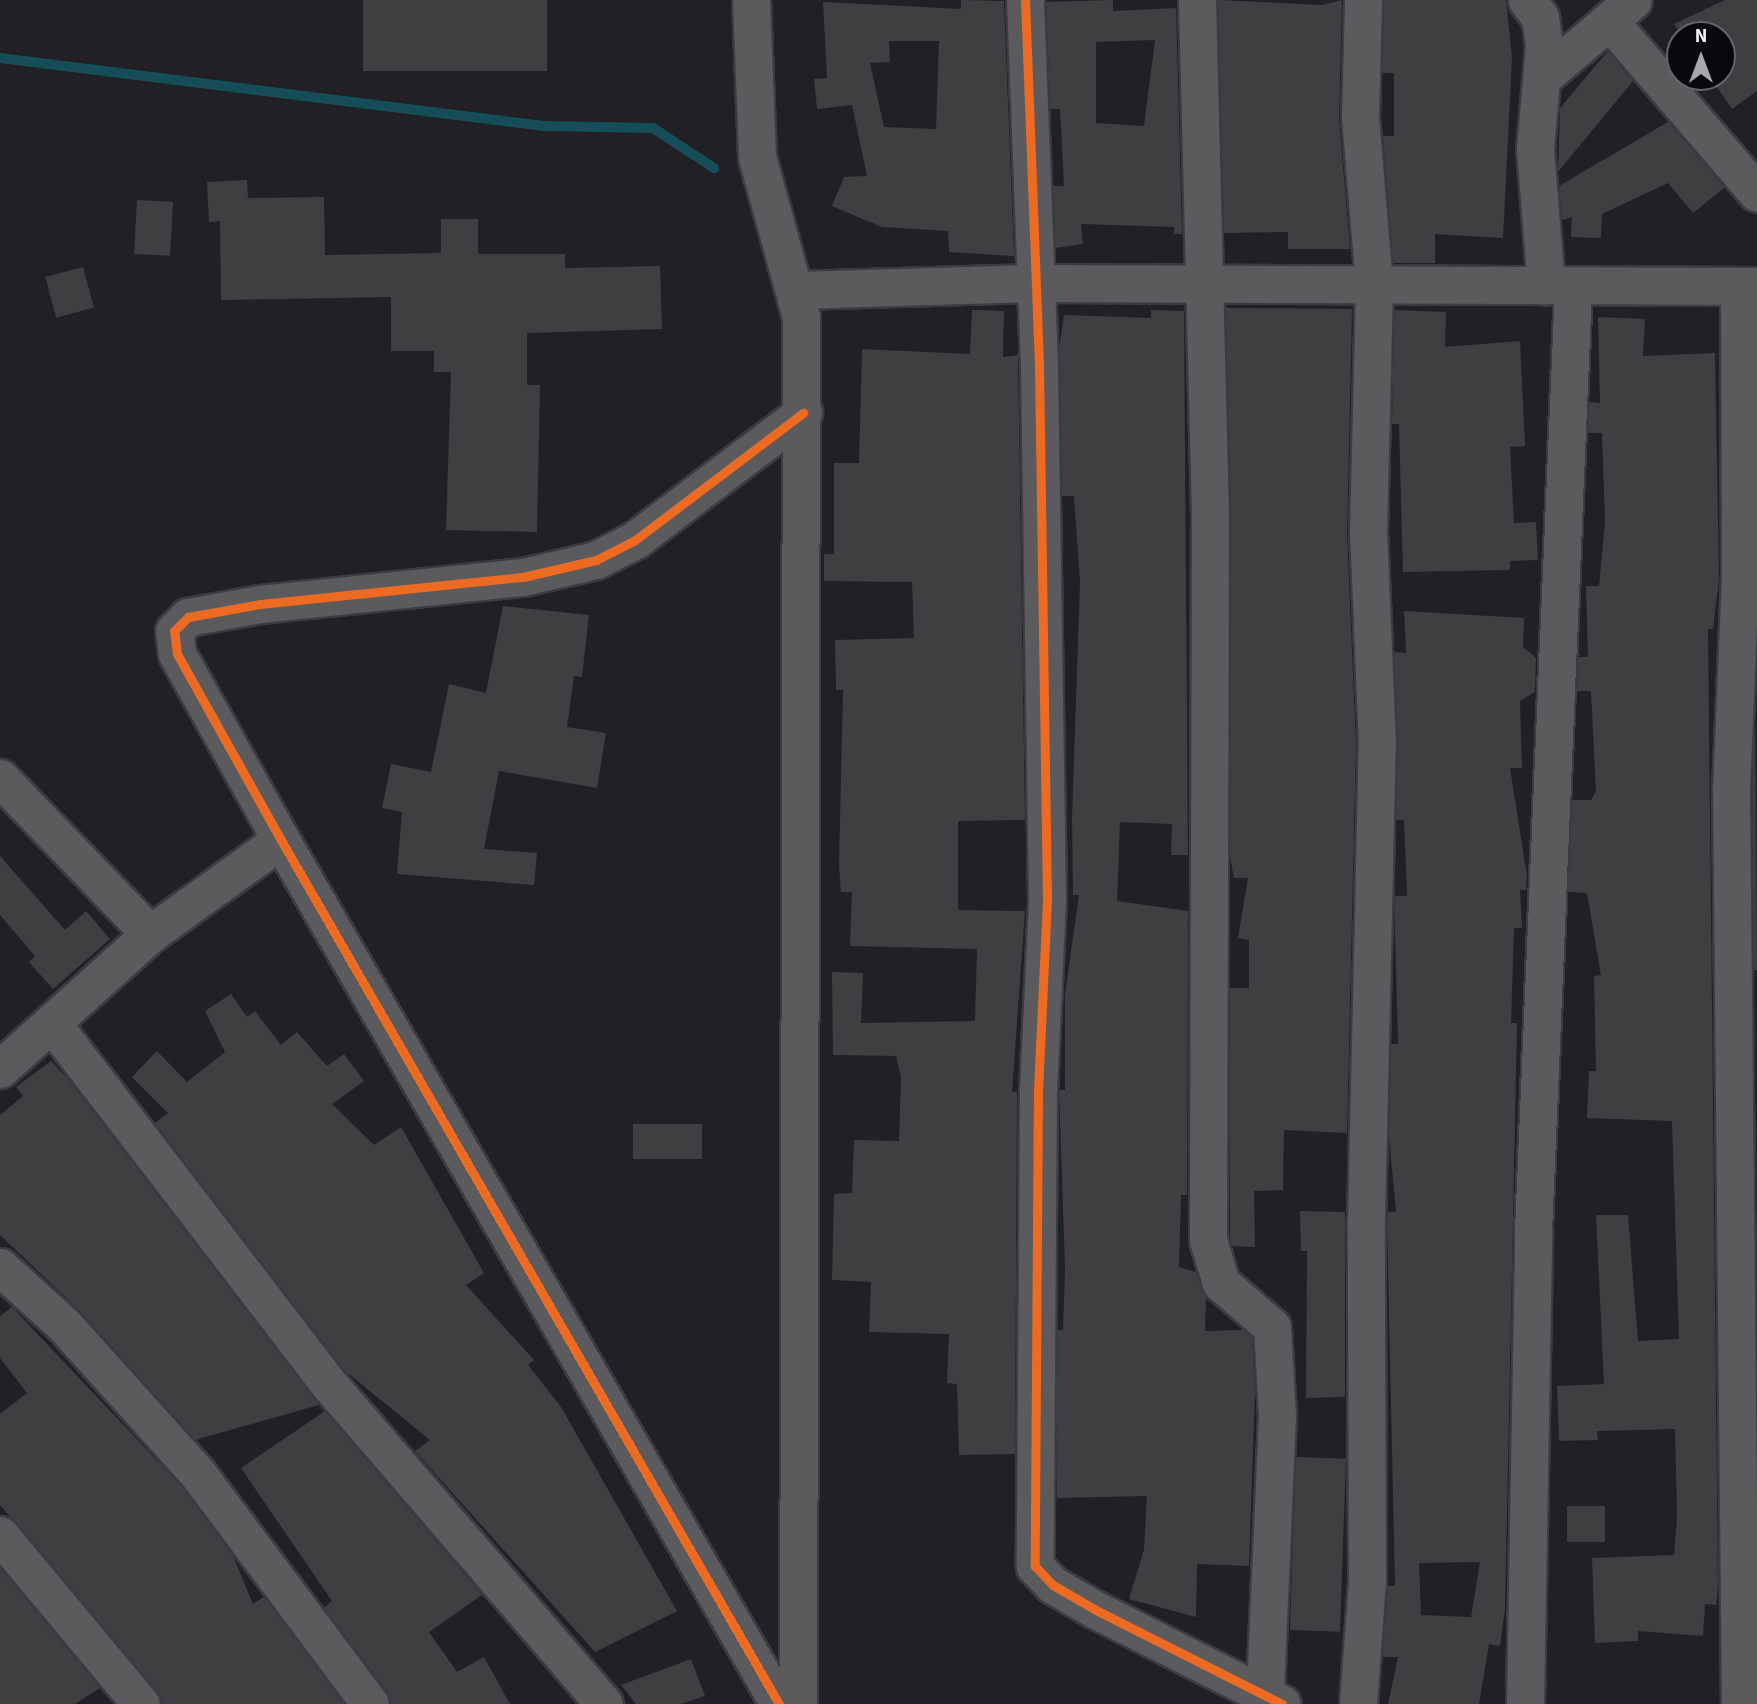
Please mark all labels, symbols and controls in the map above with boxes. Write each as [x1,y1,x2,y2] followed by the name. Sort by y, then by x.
[1666,21,1736,91] north arrow
[1695,23,1707,50] text: N

